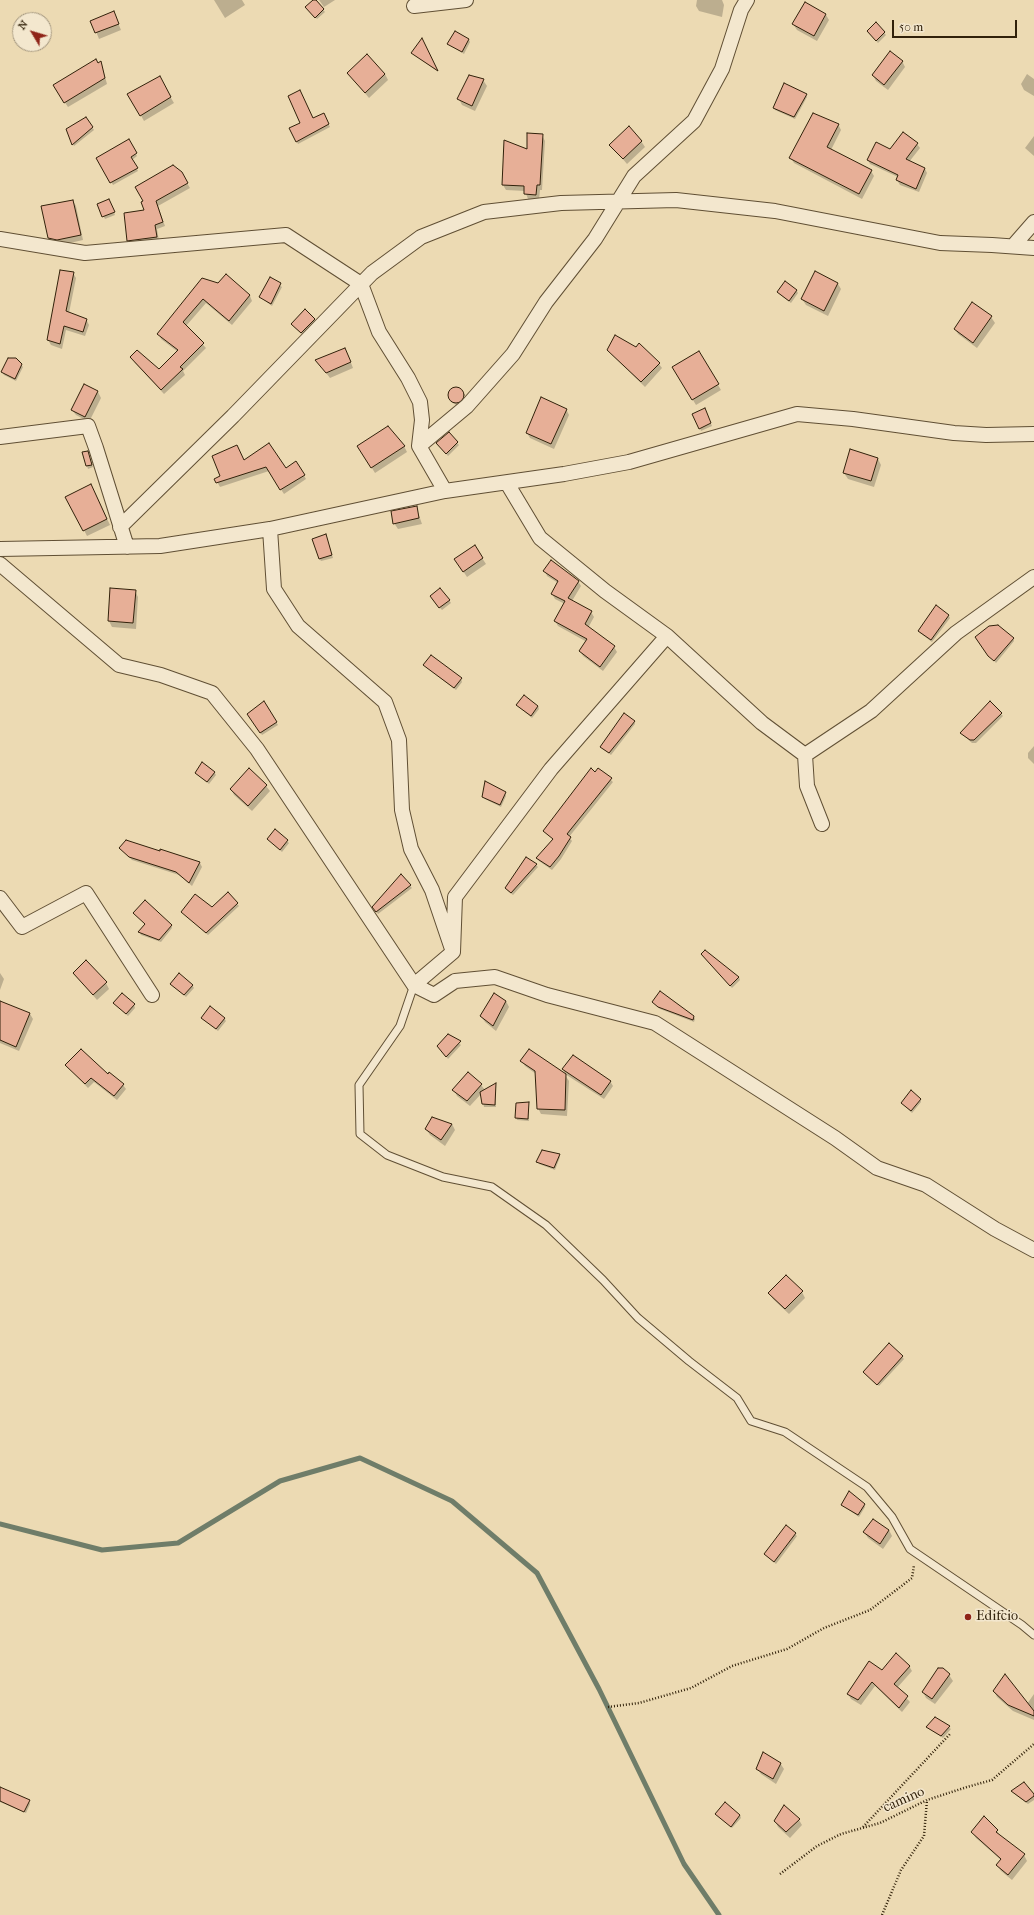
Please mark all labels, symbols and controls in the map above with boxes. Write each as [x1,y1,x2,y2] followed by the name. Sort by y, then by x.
[12,12,52,52] north arrow
[894,12,1019,38] scale bar
[15,18,31,32] text: N
[899,20,923,34] text: 50 m
[976,1609,1018,1625] place label: Edifcio
[963,1612,973,1622] marker: Edifcio
[881,1783,927,1817] street label: camino

